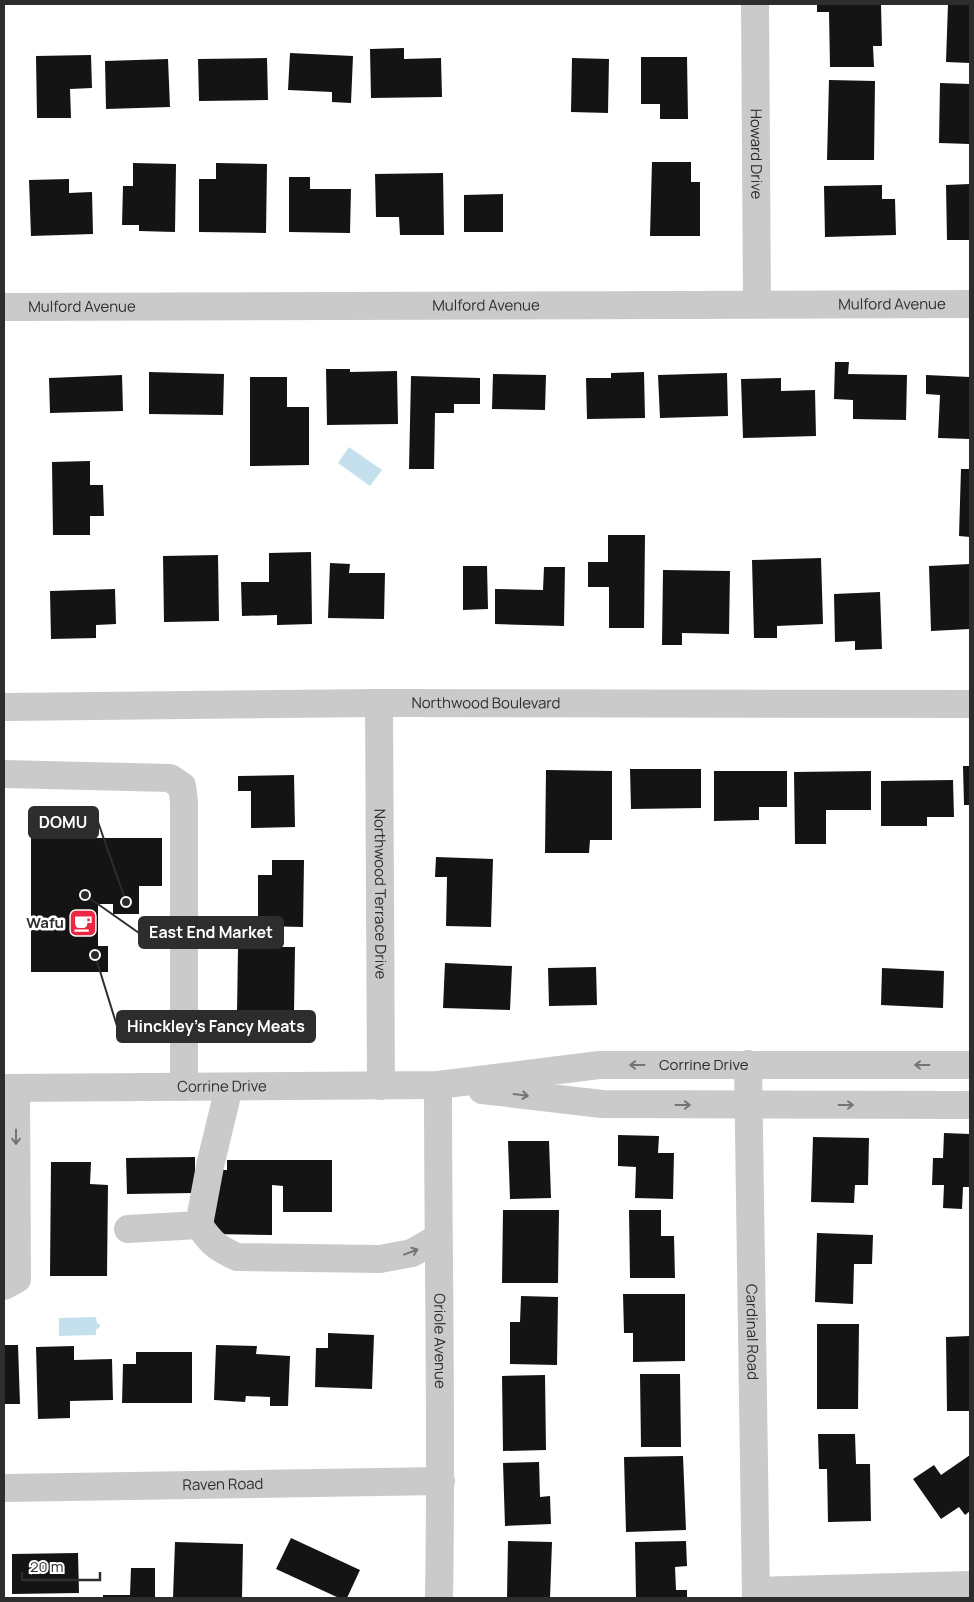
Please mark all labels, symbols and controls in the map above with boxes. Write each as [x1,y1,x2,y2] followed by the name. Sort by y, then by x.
[746,109,767,200] street label: Howard Drive
[838,293,946,314] street label: Mulford Avenue
[432,294,540,316] street label: Mulford Avenue
[28,296,136,317] street label: Mulford Avenue
[411,692,561,713] street label: Northwood Boulevard
[29,807,98,838] callout: DOMU
[370,809,391,980] street label: Northwood Terrace Drive
[39,811,87,833] text: DOMU
[68,908,98,938] cafe icon: Wafu
[26,912,64,933] place label: Wafu
[139,917,283,948] callout: East End Market
[149,921,273,943] text: East End Market
[117,1011,315,1042] callout: Hinckley's Fancy Meats
[127,1015,305,1037] text: Hinckley's Fancy Meats
[659,1054,749,1075] street label: Corrine Drive
[629,1060,645,1070] one-way arrow
[914,1060,930,1070] one-way arrow
[177,1075,267,1097] street label: Corrine Drive
[513,1090,529,1100] one-way arrow
[675,1100,691,1110] one-way arrow
[838,1100,854,1110] one-way arrow
[12,1128,21,1144] one-way arrow
[402,1247,418,1256] one-way arrow
[741,1284,764,1380] street label: Cardinal Road
[429,1293,451,1389] street label: Oriole Avenue
[182,1473,264,1495] street label: Raven Road
[22,1550,100,1582] scale bar
[30,1556,63,1577] text: 20 m

